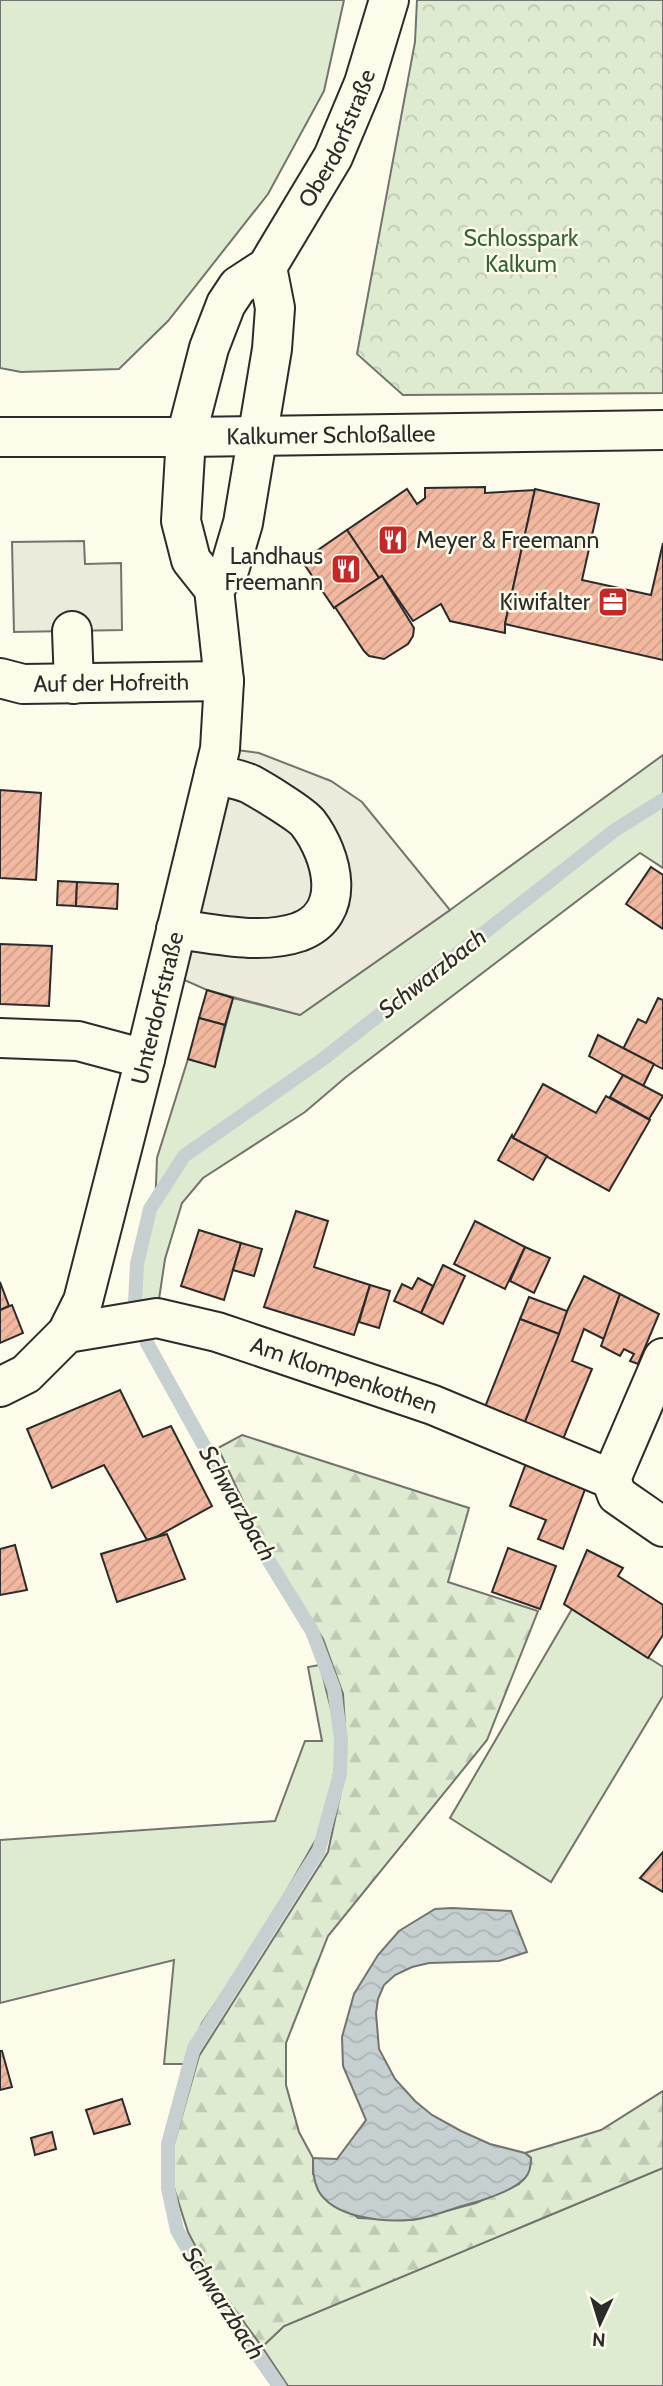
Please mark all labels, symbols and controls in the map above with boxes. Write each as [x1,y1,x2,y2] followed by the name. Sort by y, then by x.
[292,66,381,212] street label: Oberdorfstraße
[464,224,579,278] park label: Schlosspark Kalkum
[226,419,436,450] street label: Kalkumer Schloßallee
[376,523,410,557] restaurant icon: Meyer & Freemann
[416,526,599,554] place label: Meyer & Freemann
[225,542,323,596] place label: Landhaus Freemann
[329,552,363,586] restaurant icon: Landhaus Freemann
[596,585,630,619] office icon: Kiwifalter
[499,588,591,616] place label: Kiwifalter
[33,668,189,698] street label: Auf der Hofreith
[372,922,492,1024] water label: Schwarzbach
[125,929,189,1087] street label: Unterdorfstraße
[247,1330,441,1419] street label: Am Klompenkothen
[193,1440,283,1566] water label: Schwarzbach
[177,2241,271,2365] water label: Schwarzbach
[565,2288,635,2358] north arrow
[591,2328,606,2351] text: N

